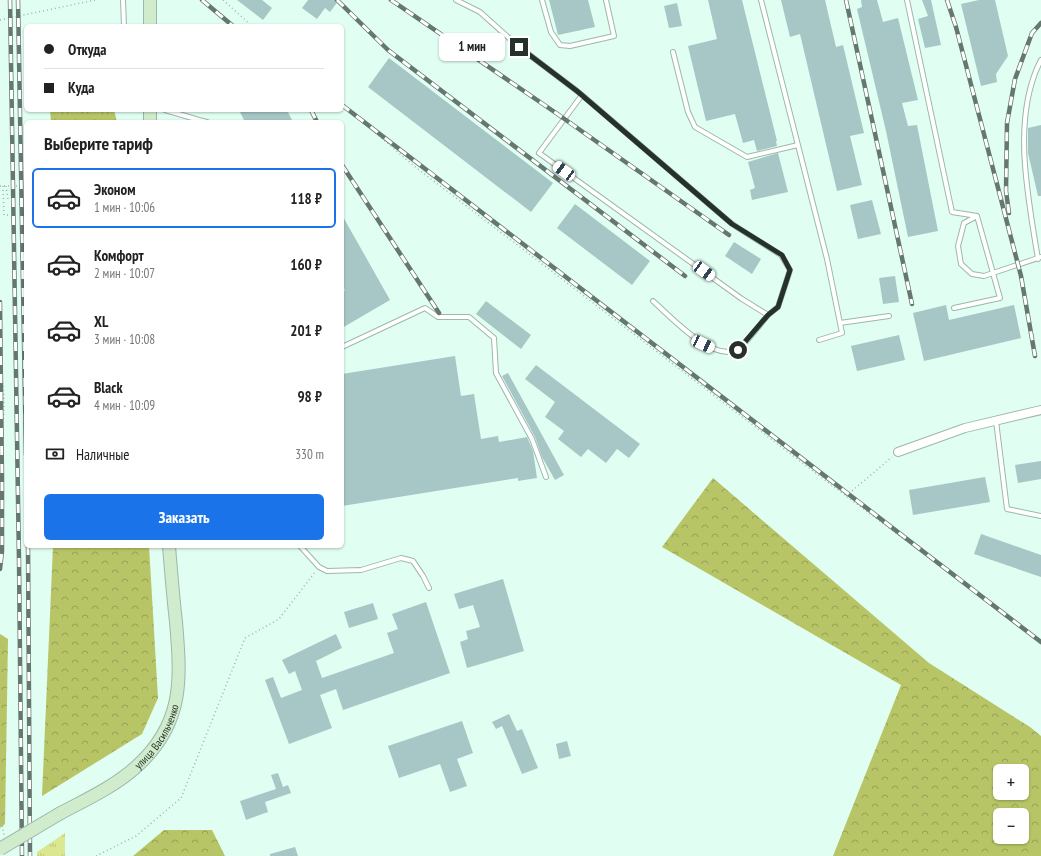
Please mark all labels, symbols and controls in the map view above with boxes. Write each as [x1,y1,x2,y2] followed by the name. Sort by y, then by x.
[439,33,505,61] callout: 1 мин
[458,38,486,55] text: 1 мин
[510,38,528,56] route end
[68,40,107,59] text: Откуда
[68,78,95,97] text: Куда
[44,132,153,155] text: Выберите тариф
[551,159,577,183] car
[46,180,82,216] icon: car
[94,180,135,199] text: Эконом
[290,189,322,208] text: 118 ₽
[94,199,155,216] text: 1 мин · 10:06
[46,246,82,282] icon: car
[94,246,144,265] text: Комфорт
[290,255,322,274] text: 160 ₽
[691,259,717,283] car
[94,265,155,282] text: 2 мин · 10:07
[46,312,82,348] icon: car
[94,312,108,331] text: XL
[290,321,322,340] text: 201 ₽
[94,331,155,348] text: 3 мин · 10:08
[690,333,716,355] car
[729,341,747,359] route start
[46,378,82,414] icon: car
[94,378,123,397] text: Black
[297,387,322,406] text: 98 ₽
[94,397,155,414] text: 4 мин · 10:09
[44,443,66,465] icon: cash
[76,445,129,464] text: Наличные
[295,446,324,463] text: 330 m
[44,494,324,540] button: Заказать
[132,703,182,772] street label: улица Васильченко
[993,764,1029,844] map controls
[993,764,1029,800] button: +
[993,808,1029,844] button: −

